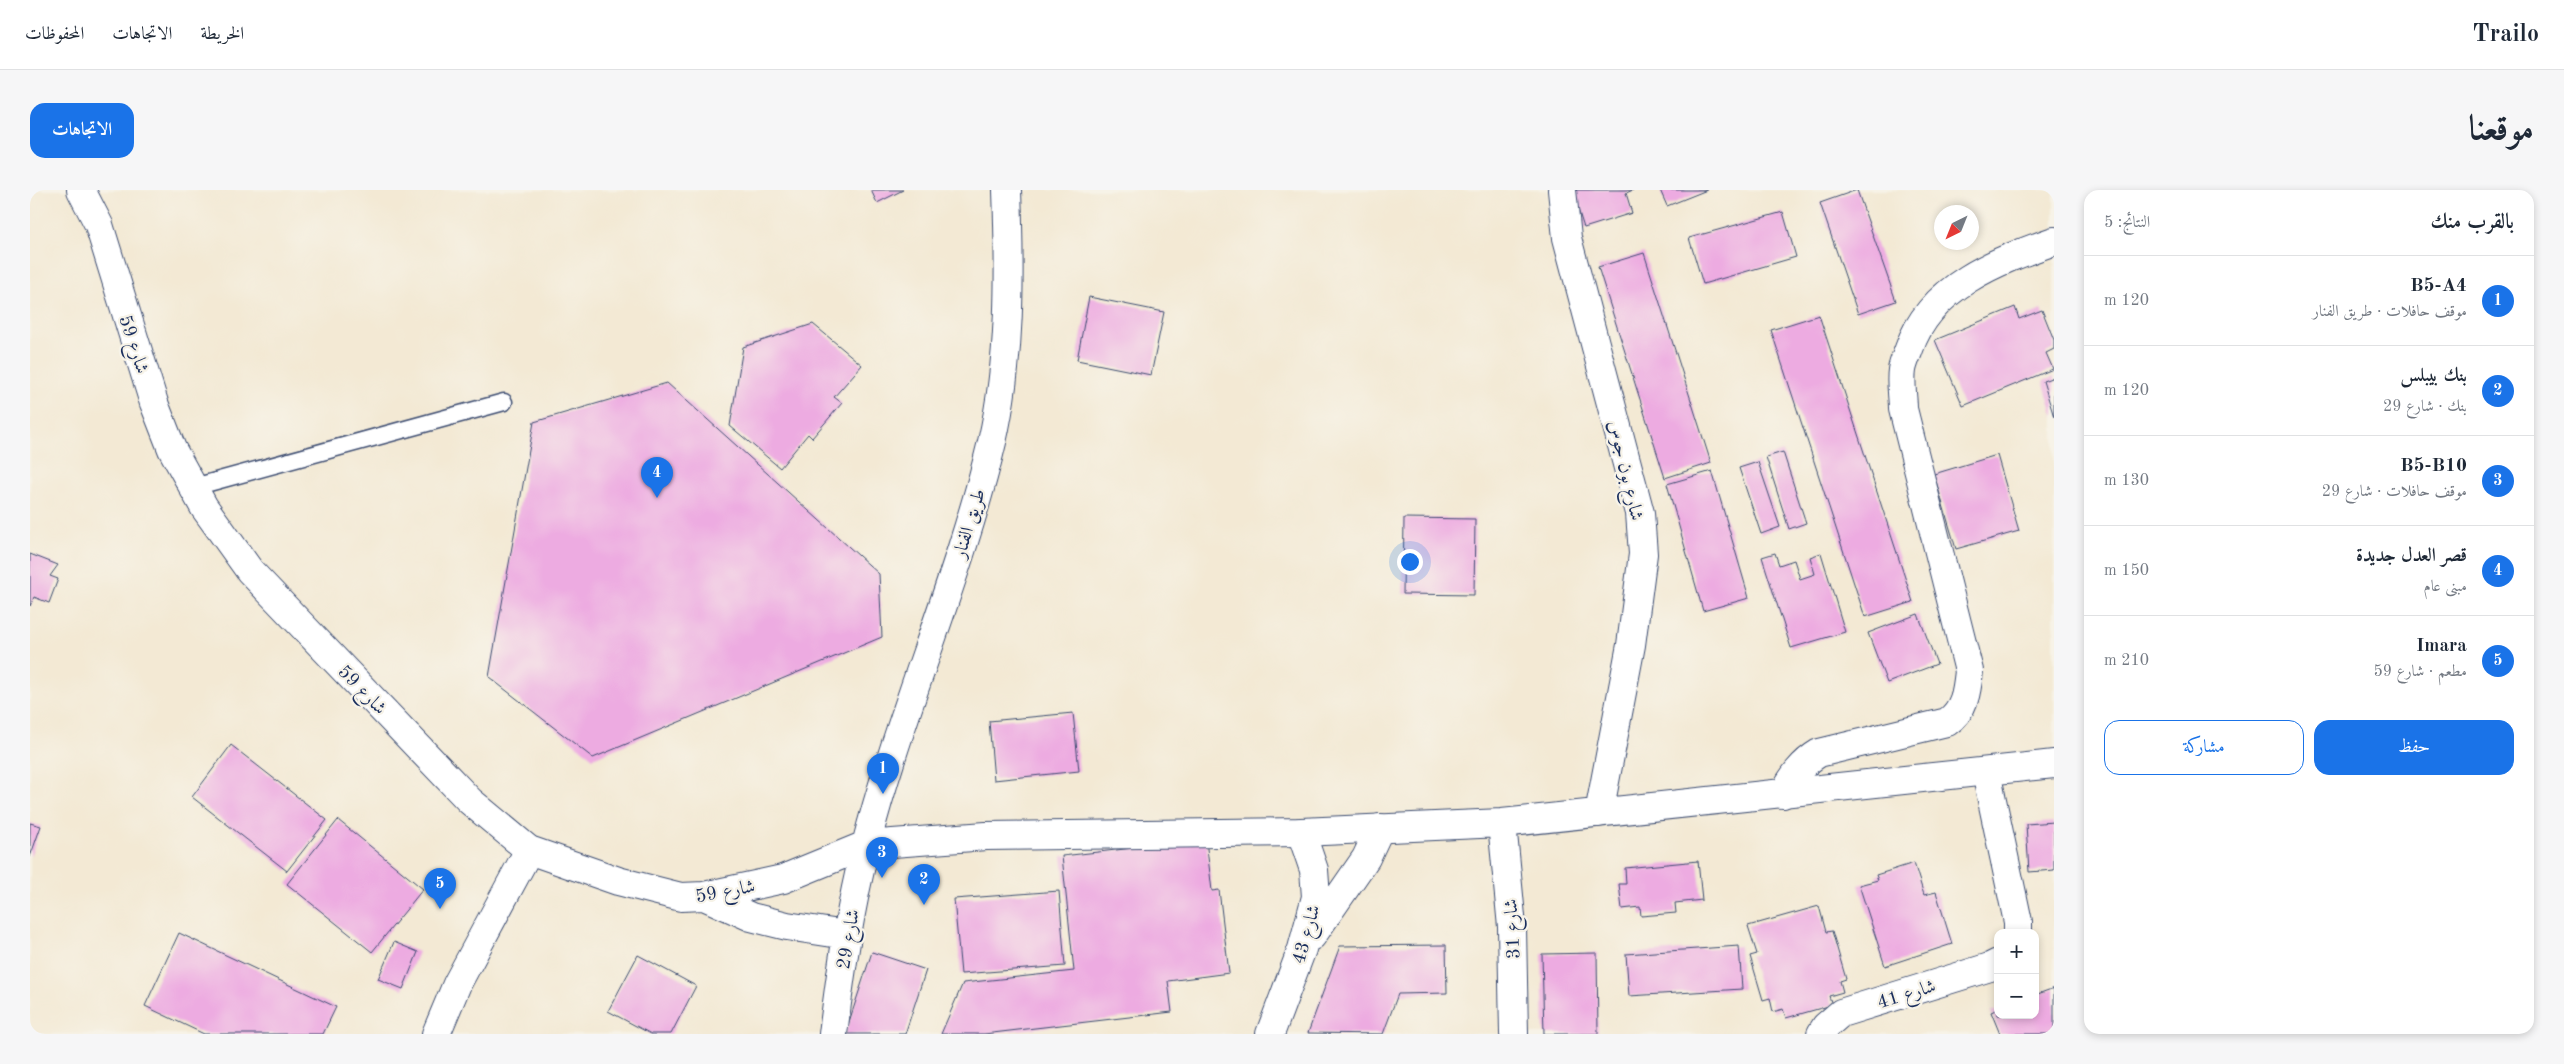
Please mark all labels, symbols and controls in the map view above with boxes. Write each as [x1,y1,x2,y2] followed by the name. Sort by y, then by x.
[2473,23,2539,47] text: Trailo
[25,25,84,43] text: المحفوظات
[112,25,172,43] text: الاتجاهات
[200,25,244,43] text: الخريطة
[30,103,134,158] button: الاتجاهات
[2469,112,2534,147] text: موقعنا
[1934,205,1979,250] north arrow
[2431,212,2514,233] text: بالقرب منك
[2104,215,2150,231] text: النتائج: 5
[2410,277,2467,296] text: B5-A4
[2104,293,2149,309] text: 120 m
[2493,293,2503,309] text: 1
[2313,304,2467,320] text: موقف حافلات · طريق الفنار
[110,313,151,378] street label: شارع 59
[2400,367,2467,386] text: بنك بيبلس
[2104,383,2149,399] text: 120 m
[2493,383,2503,399] text: 2
[2383,399,2467,415] text: بنك · شارع 29
[1600,418,1645,524] street label: شارع بون جوس
[641,457,673,498] pin: 4
[2400,457,2467,476] text: B5-B10
[2104,473,2149,489] text: 130 m
[2493,473,2503,489] text: 3
[2322,484,2467,500] text: موقف حافلات · شارع 29
[950,487,991,563] street label: طريق الفنار
[2356,547,2467,566] text: قصر العدل جديدة
[1397,549,1423,575] your location
[2104,563,2149,579] text: 150 m
[2493,563,2503,579] text: 4
[2424,579,2467,595] text: مبنى عام
[2416,637,2467,656] text: Imara
[2104,653,2149,669] text: 210 m
[2493,653,2503,669] text: 5
[331,662,389,722] street label: شارع 59
[2373,664,2467,680] text: مطعم · شارع 59
[2104,720,2304,775] button: مشاركة
[2314,720,2514,775] button: حفظ
[867,753,899,794] pin: 1
[866,837,898,878] pin: 3
[908,864,940,905] pin: 2
[424,868,456,909] pin: 5
[694,878,757,911] street label: شارع 59
[1502,898,1529,960] street label: شارع 31
[1290,903,1329,967] street label: شارع 43
[835,908,868,971] street label: شارع 29
[1994,929,2039,1019] map controls
[1994,929,2039,974] button: +
[1994,974,2039,1019] button: −
[1875,977,1940,1017] street label: شارع 41

